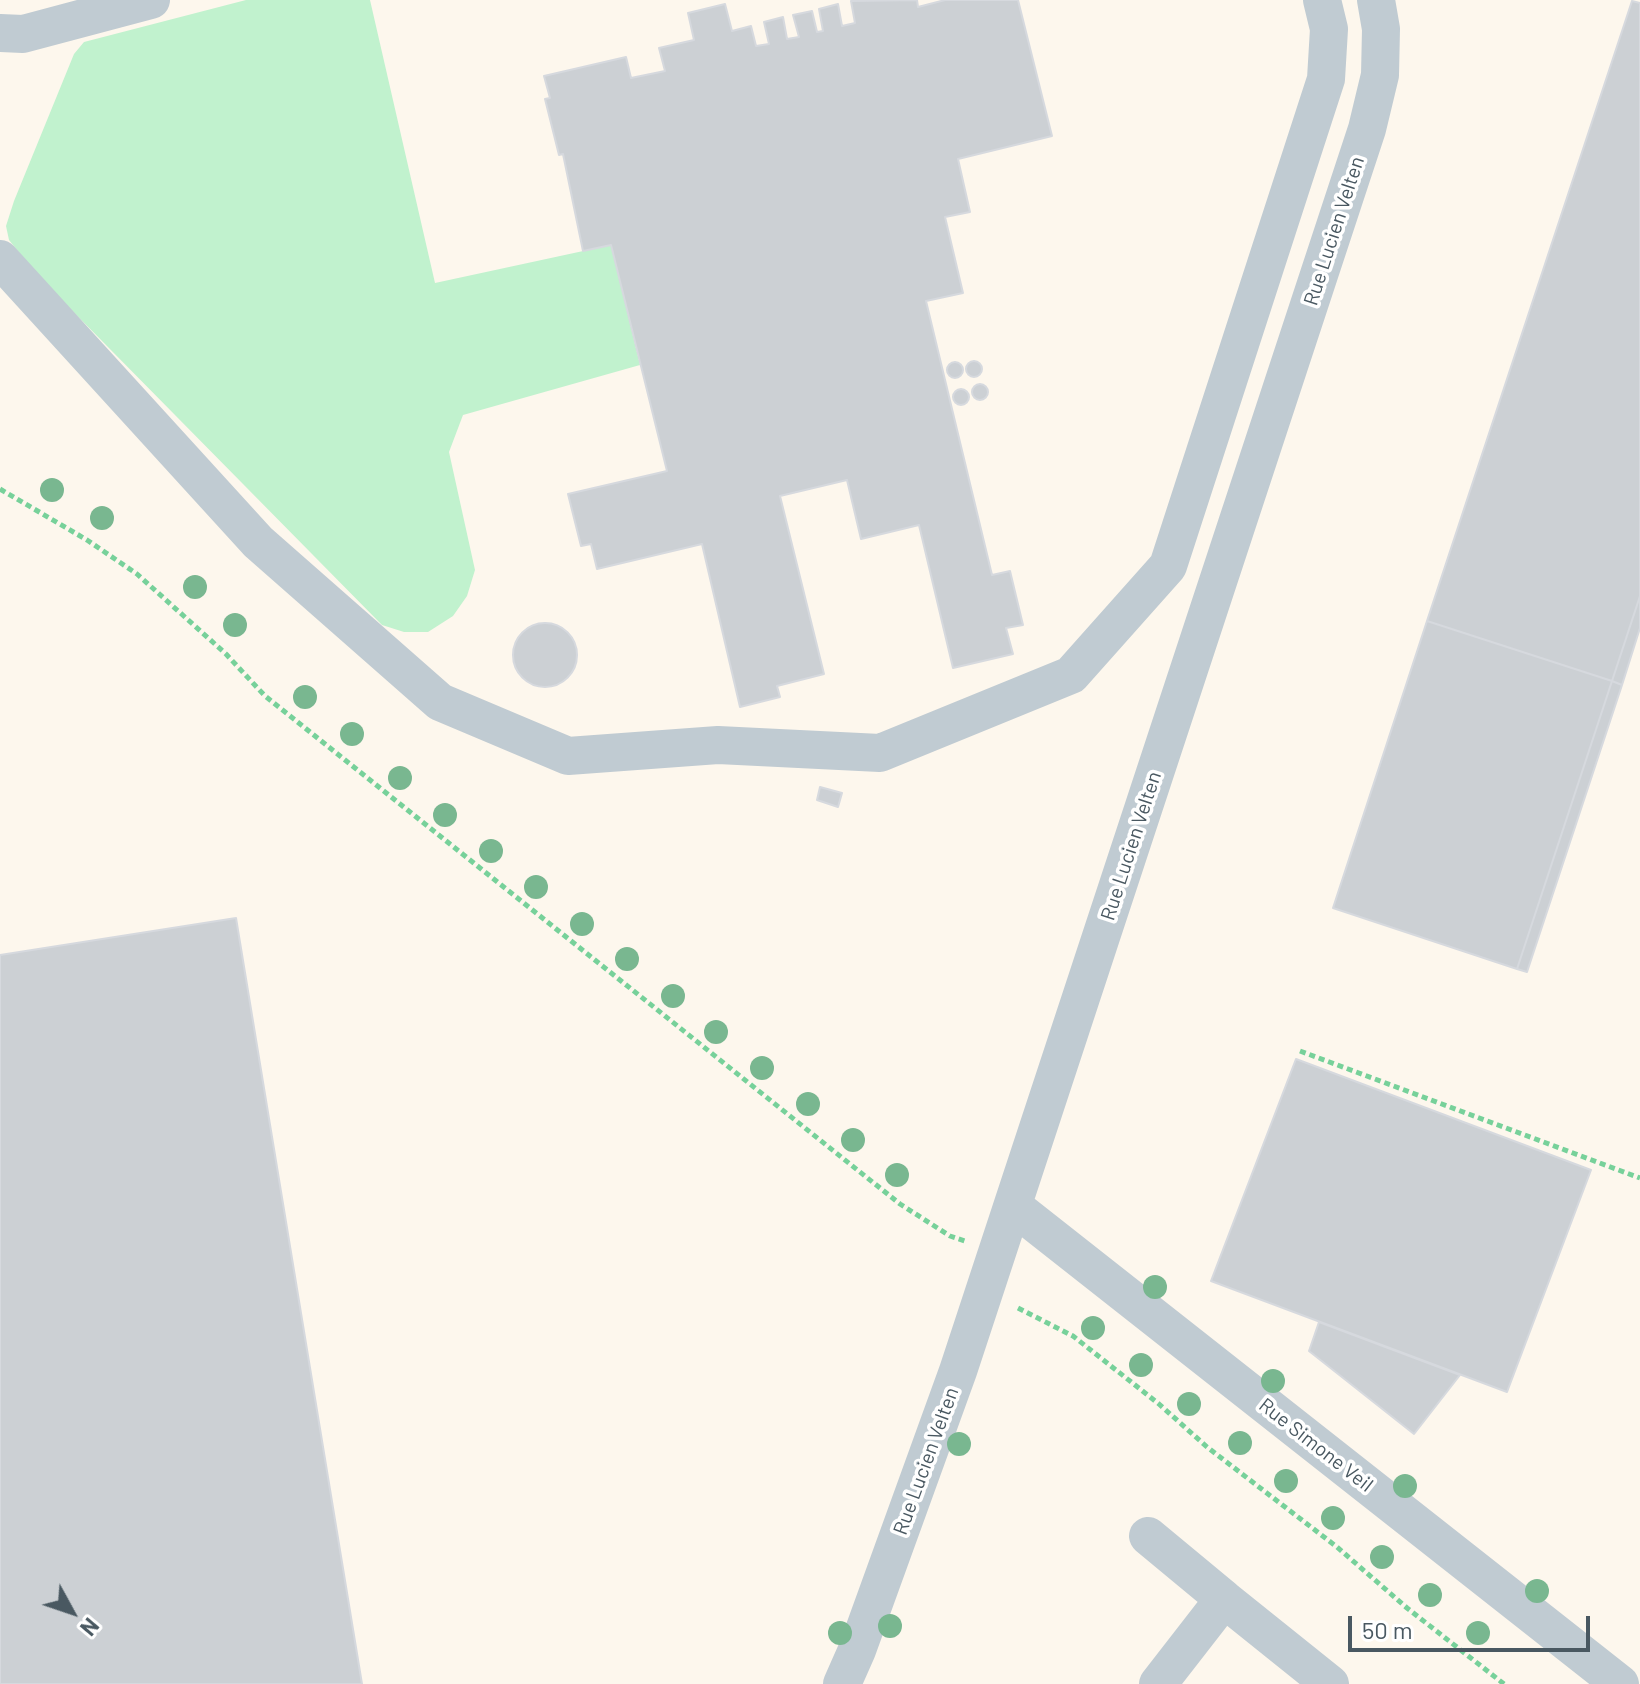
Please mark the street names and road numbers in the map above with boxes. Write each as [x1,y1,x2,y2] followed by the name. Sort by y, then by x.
[1299,154,1369,308] street label: Rue Lucien Velten
[1096,769,1166,923] street label: Rue Lucien Velten
[888,1384,964,1538] street label: Rue Lucien Velten
[1254,1393,1378,1497] street label: Rue Simone Veil

